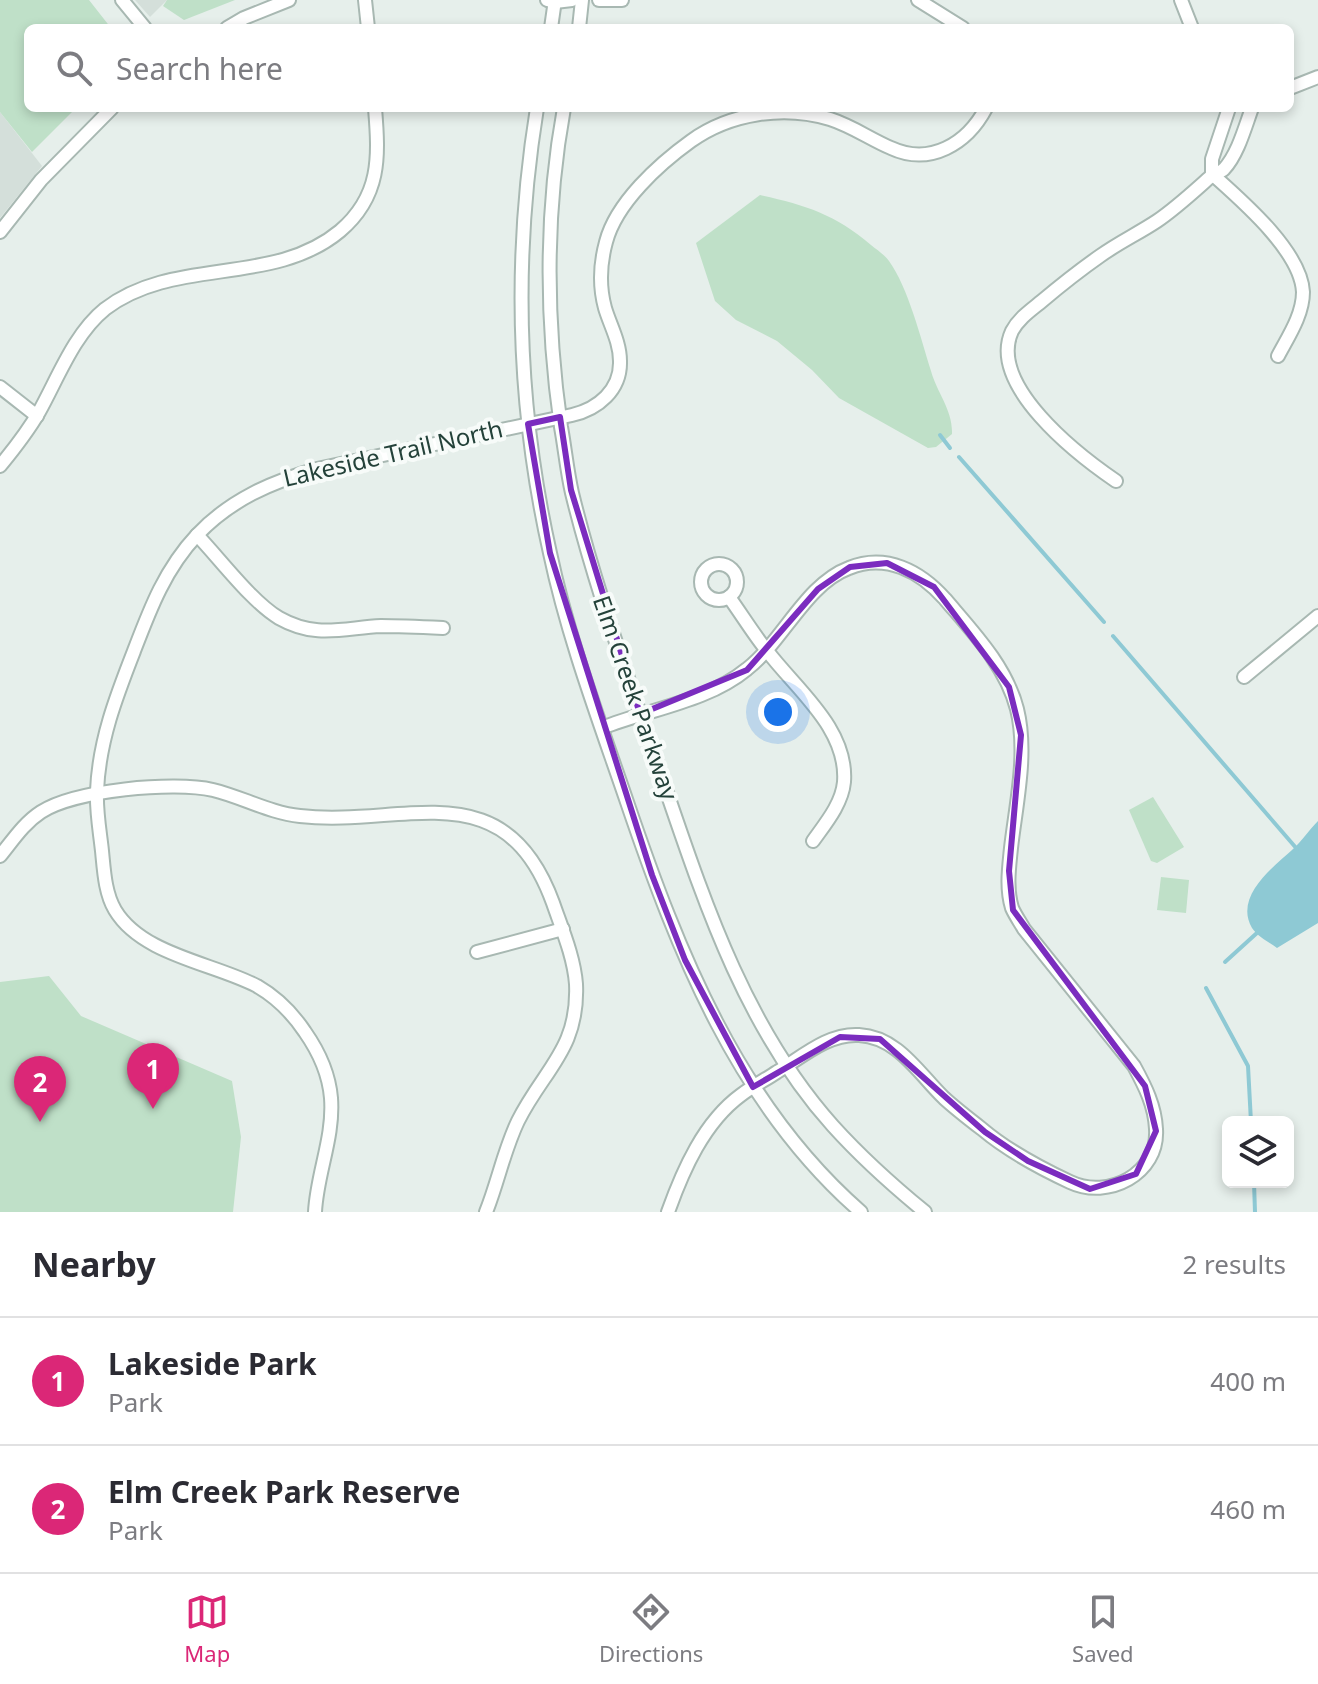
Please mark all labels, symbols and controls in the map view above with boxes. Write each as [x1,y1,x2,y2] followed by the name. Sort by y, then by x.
[24,24,1294,112] search box
[52,46,96,90] icon: search
[116,48,283,89] text: Search here
[280,411,506,494] street label: Lakeside Trail North
[586,591,687,805] street label: Elm Creek Parkway
[758,692,798,732] your location
[127,1043,179,1109] pin: 1
[14,1056,66,1122] pin: 2
[1222,1116,1294,1188] map controls
[1222,1116,1294,1188] button: layers
[32,1241,156,1287] text: Nearby
[1182,1246,1286,1282] text: 2 results
[108,1343,317,1384] text: Lakeside Park
[51,1363,65,1399] text: 1
[1210,1363,1286,1399] text: 400 m
[108,1384,163,1420] text: Park
[108,1471,461,1512] text: Elm Creek Park Reserve
[51,1491,65,1527] text: 2
[1210,1491,1286,1527] text: 460 m
[108,1512,163,1548] text: Park
[184,1590,230,1668] tab: Map
[599,1590,703,1668] tab: Directions
[1072,1590,1134,1668] tab: Saved

